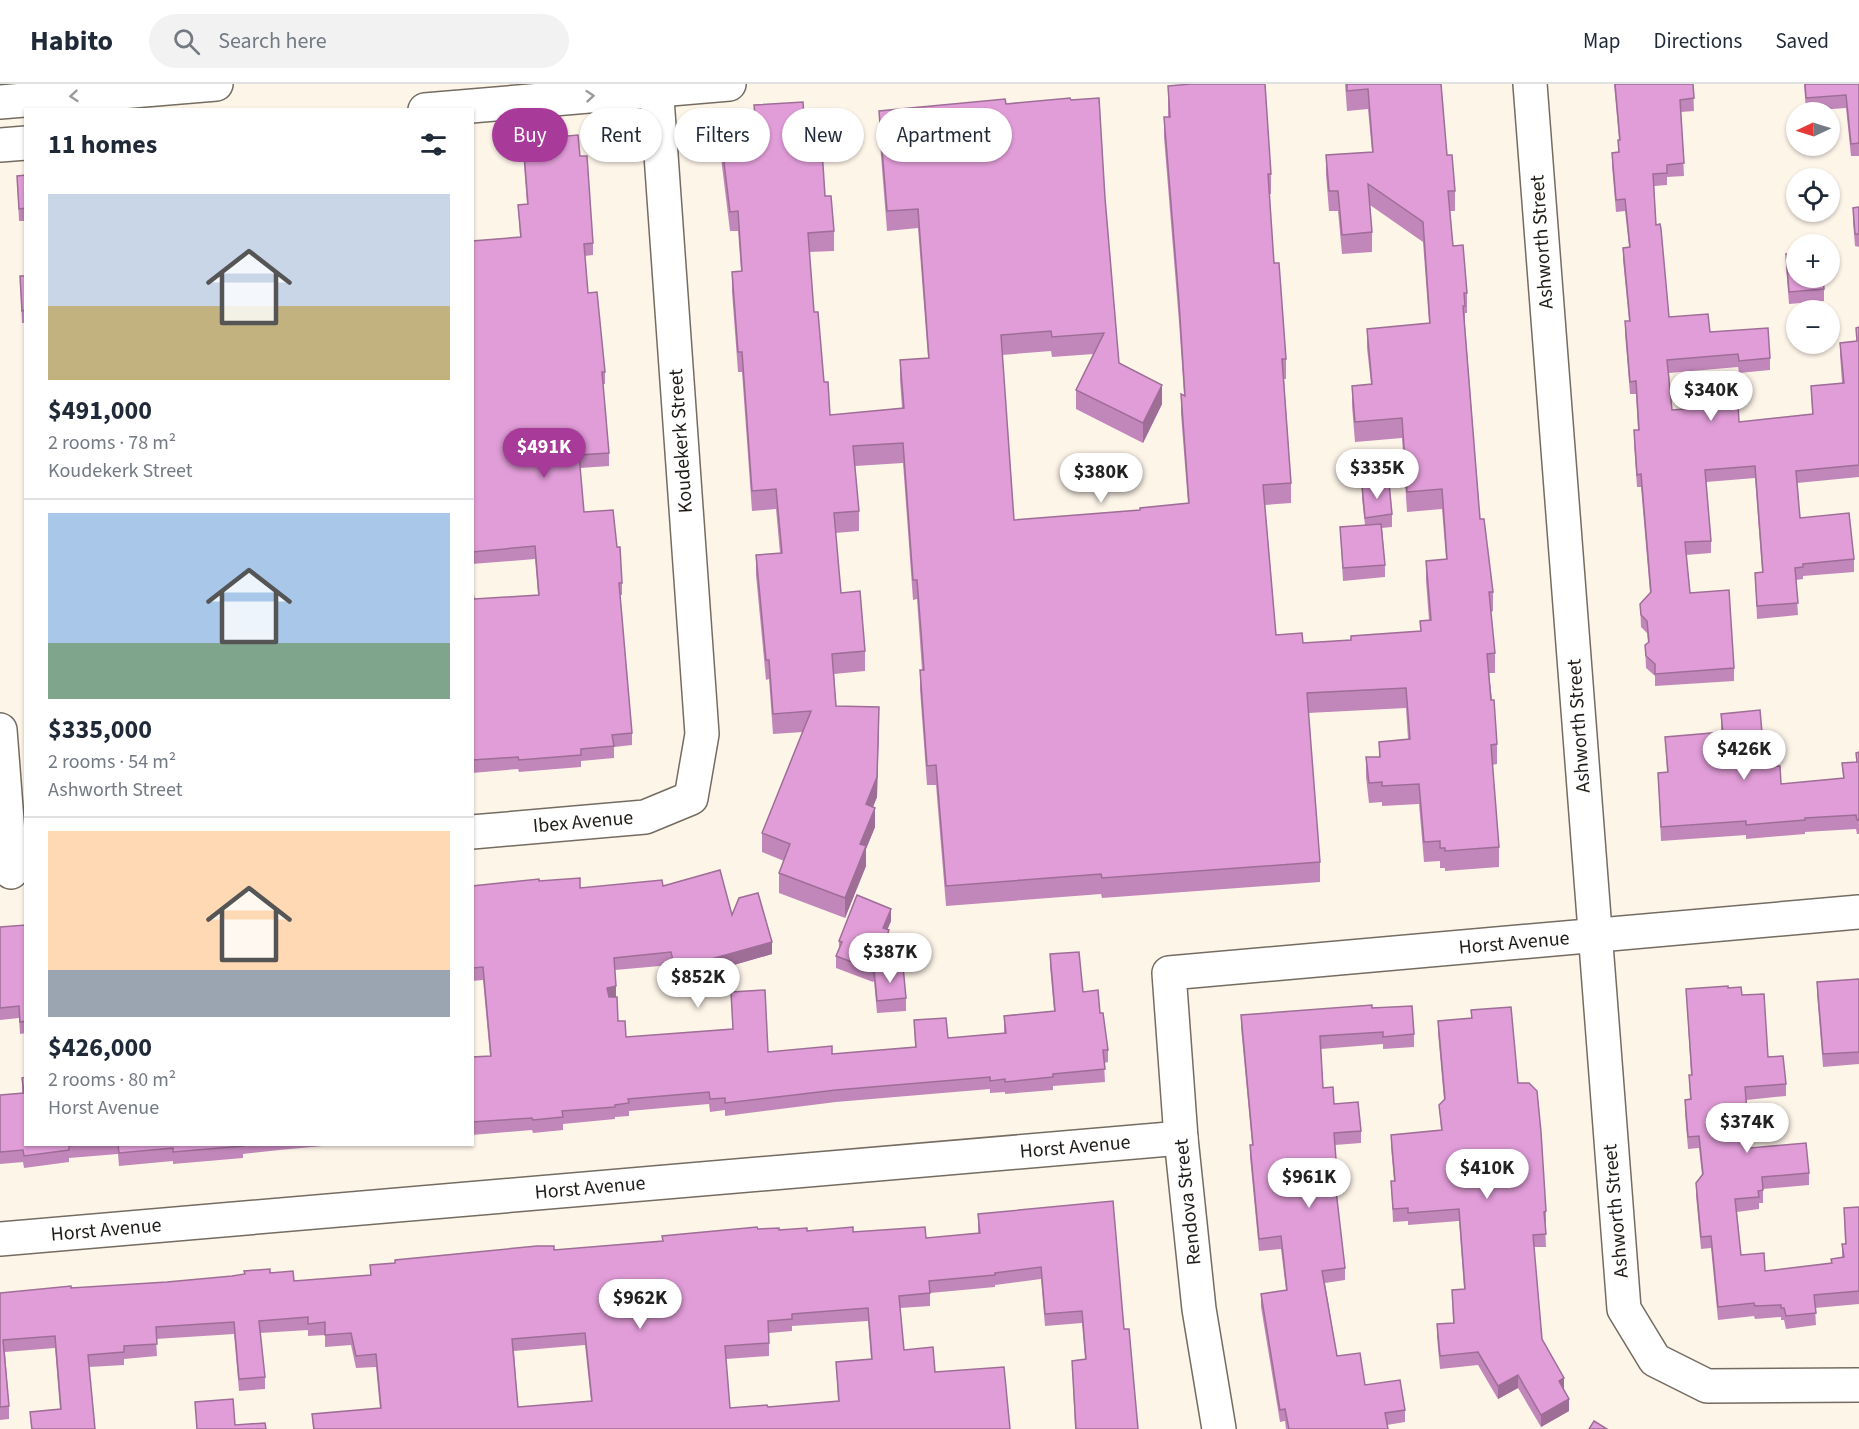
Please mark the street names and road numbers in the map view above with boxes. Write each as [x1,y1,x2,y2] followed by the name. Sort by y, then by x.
[1523,174,1561,310] street label: Ashworth Street
[662,368,700,514] street label: Koudekerk Street
[1560,658,1598,794] street label: Ashworth Street
[532,804,634,840] street label: Ibex Avenue
[1457,924,1571,962] street label: Horst Avenue
[1018,1128,1132,1166] street label: Horst Avenue
[1167,1137,1209,1267] street label: Rendova Street
[1596,1143,1636,1279] street label: Ashworth Street
[533,1169,647,1207] street label: Horst Avenue
[49,1211,163,1249] street label: Horst Avenue

